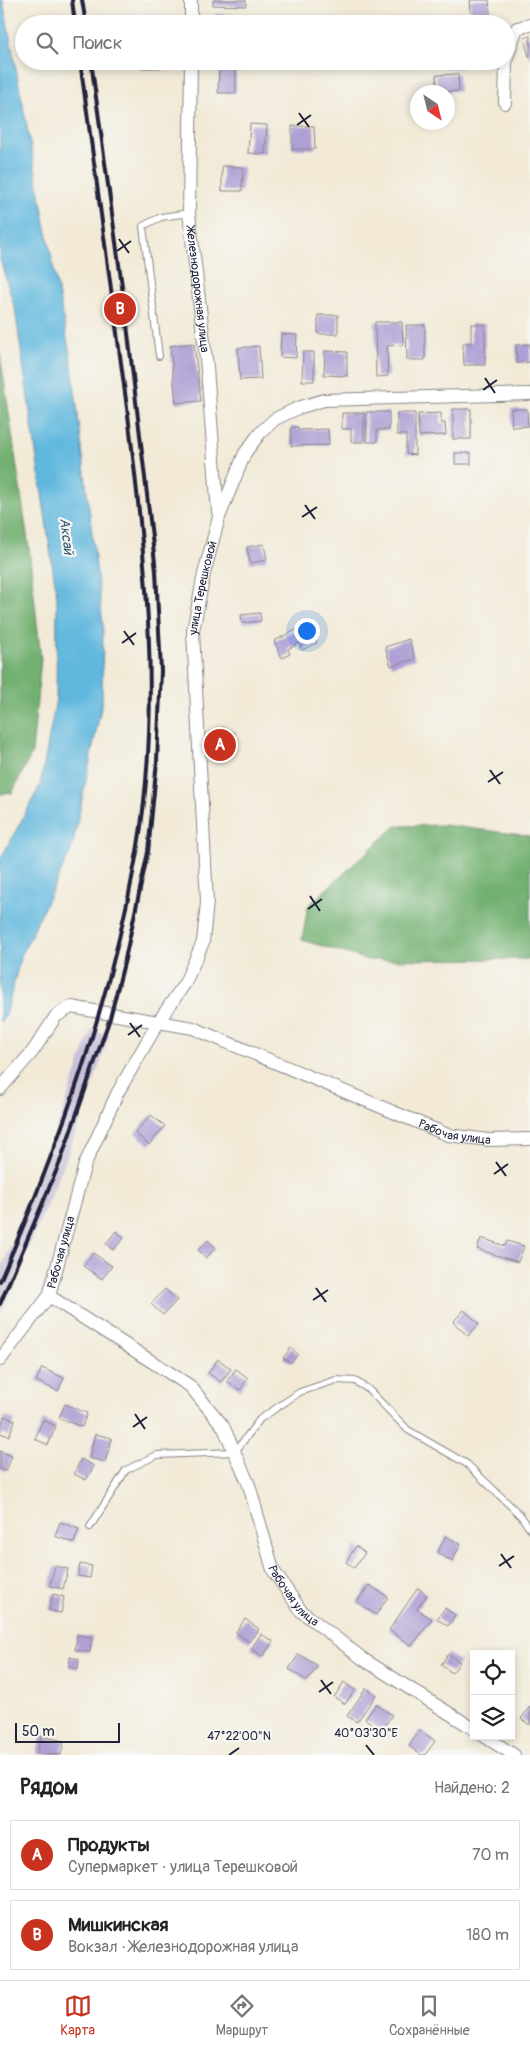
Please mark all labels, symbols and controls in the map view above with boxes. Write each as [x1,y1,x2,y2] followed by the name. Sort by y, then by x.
[15,15,515,70] search box
[33,29,61,57] icon: search
[73,31,123,55] text: Поиск
[410,85,455,130] north arrow
[182,224,212,354] street label: Железнодорожная улица
[104,290,136,328] pin: B
[56,517,77,557] water label: Аксай
[186,539,220,636] street label: улица Терешковой
[294,618,320,644] your location
[204,726,236,764] pin: A
[416,1116,492,1148] street label: Рабочая улица
[44,1214,79,1290] street label: Рабочая улица
[264,1564,322,1630] street label: Рабочая улица
[470,1650,515,1740] map controls
[470,1650,515,1695] button: locate
[470,1695,515,1740] button: layers
[15,1720,120,1743] scale bar
[22,1723,55,1740] text: 50 m
[334,1726,398,1741] text: 40°03'30"E
[207,1729,271,1744] text: 47°22'00"N
[20,1774,78,1801] text: Рядом
[434,1778,510,1798] text: Найдено: 2
[68,1833,150,1857] text: Продукты
[32,1845,42,1865] text: A
[472,1845,509,1865] text: 70 m
[68,1857,298,1877] text: Супермаркет · улица Терешковой
[68,1913,169,1937] text: Мишкинская
[32,1925,42,1945] text: B
[466,1925,509,1945] text: 180 m
[68,1937,299,1957] text: Вокзал · Железнодорожная улица
[60,1992,95,2039] tab: Карта
[216,1992,268,2039] tab: Маршрут
[389,1992,470,2039] tab: Сохранённые

